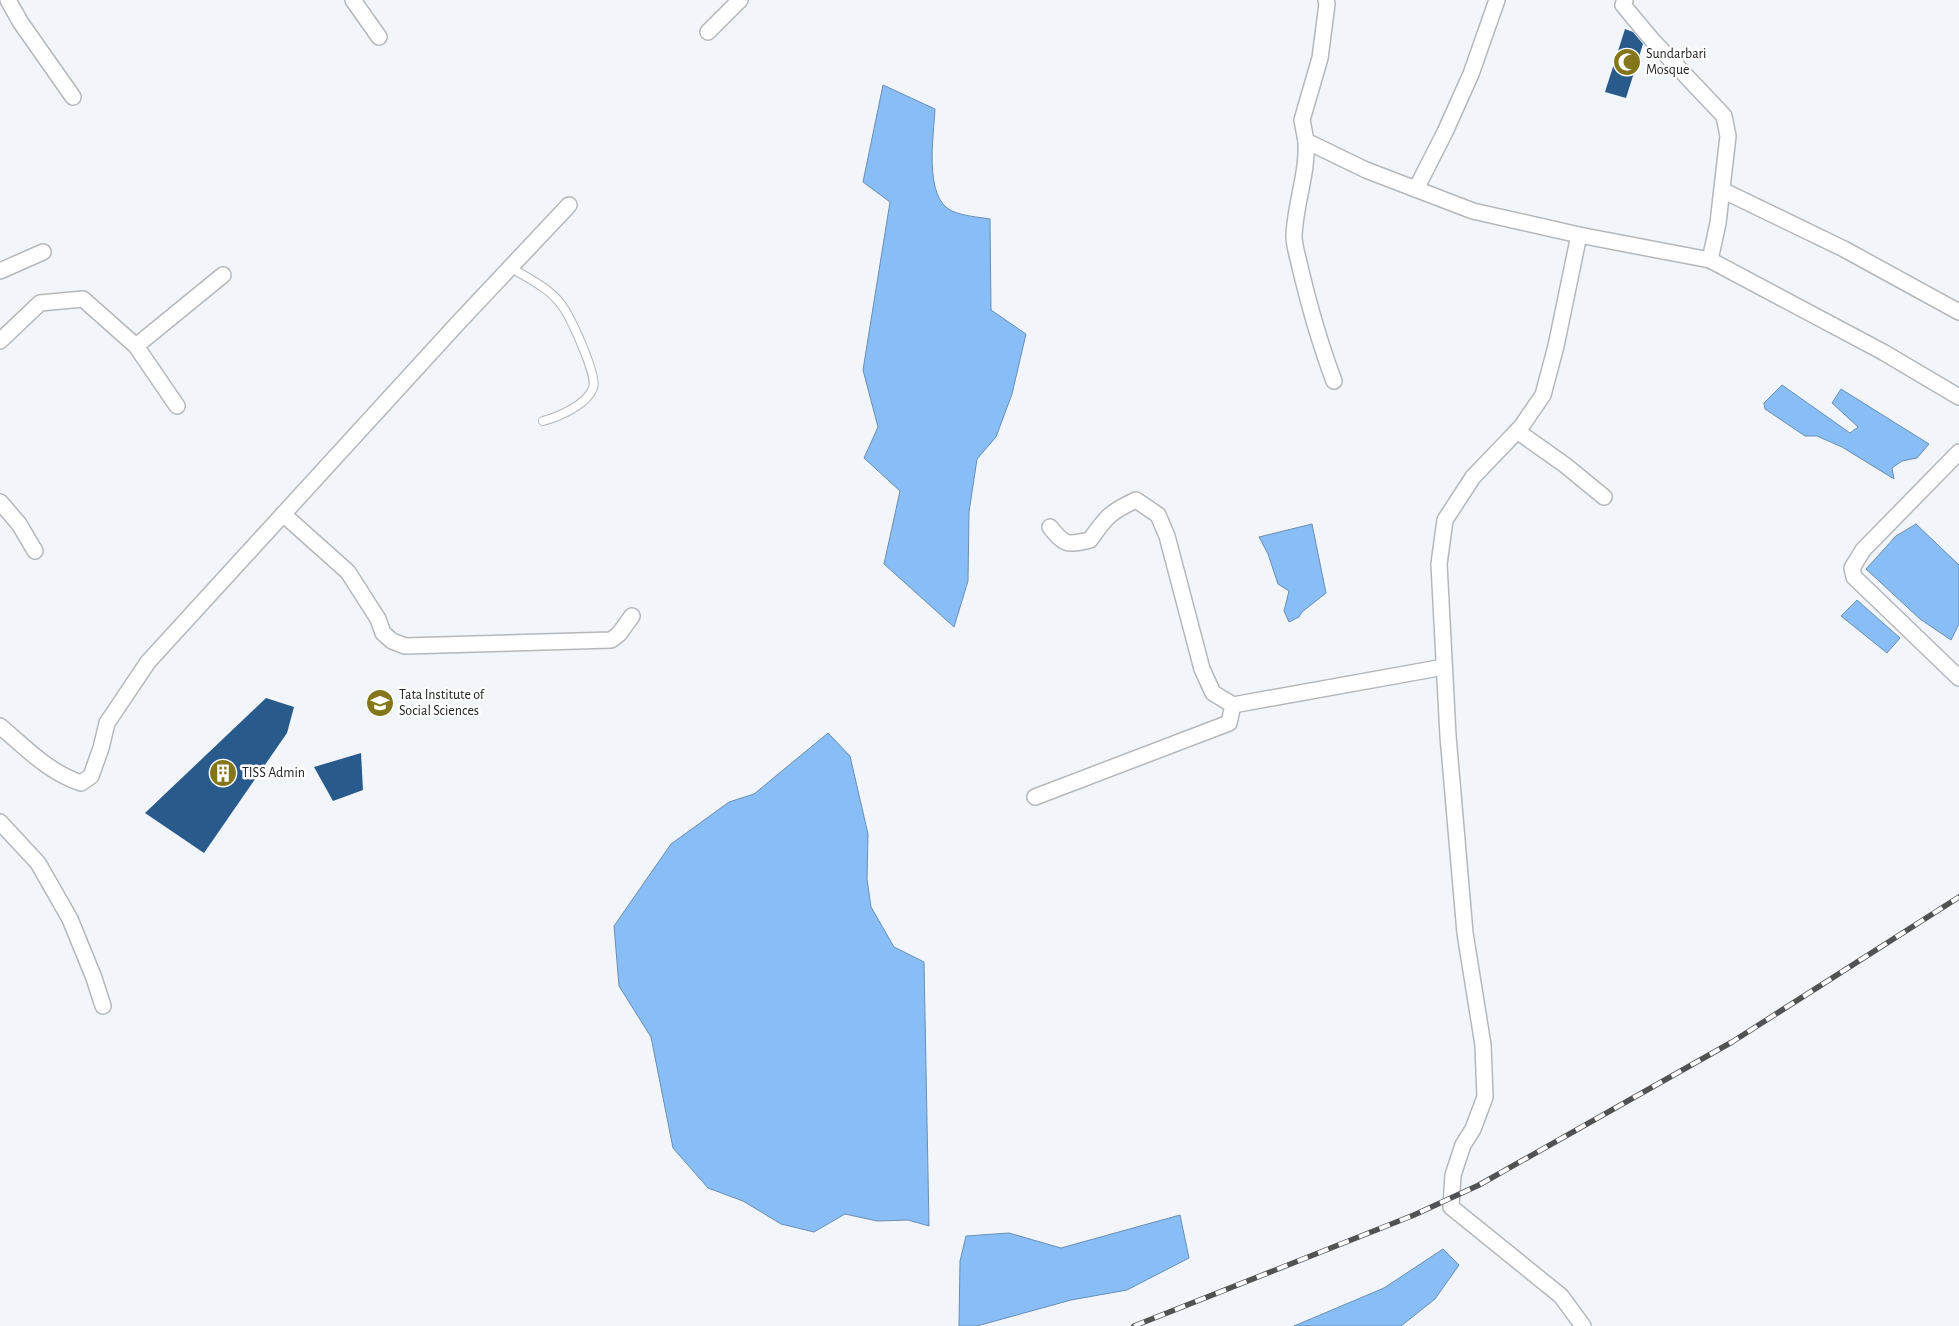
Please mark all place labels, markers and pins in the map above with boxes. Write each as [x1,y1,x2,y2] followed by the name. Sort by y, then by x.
[1612,47,1642,77] mosque icon: Sundarbari Mosque
[1646,47,1706,77] place label: Sundarbari Mosque
[365,688,395,718] school or university icon: Tata Institute of Social Sciences
[399,688,485,718] place label: Tata Institute of Social Sciences
[208,758,238,788] building icon: TISS Admin
[242,766,305,780] place label: TISS Admin

